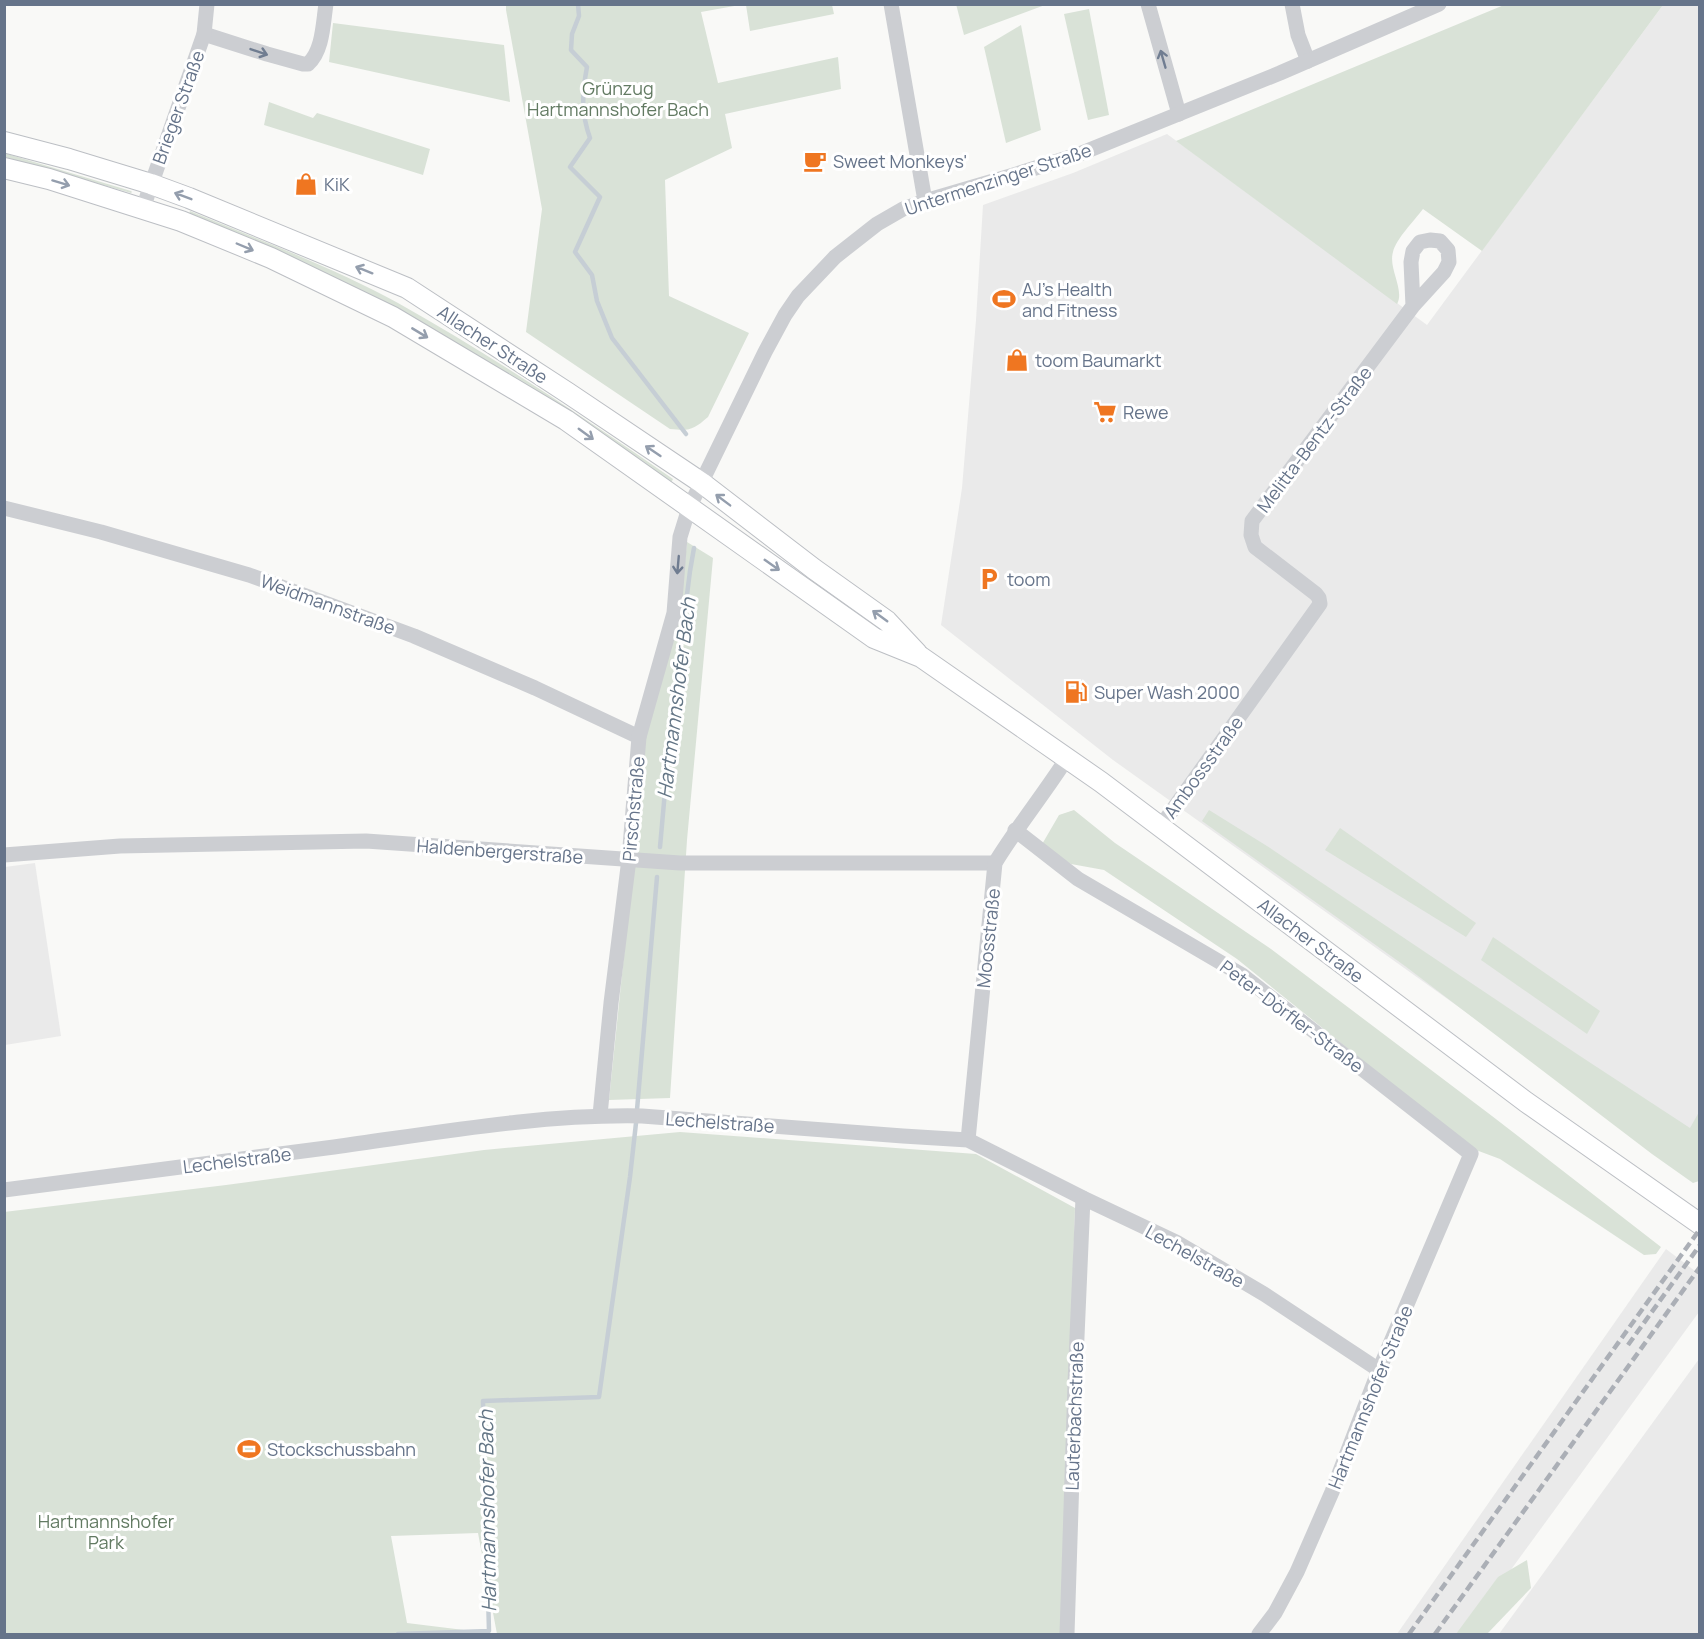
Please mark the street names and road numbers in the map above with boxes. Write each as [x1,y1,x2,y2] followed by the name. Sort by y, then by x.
[146,47,210,167] street label: Brieger Straße
[902,137,1094,221] street label: Untermenzinger Straße
[433,299,553,389] street label: Allacher Straße
[1251,361,1377,517] street label: Melitta-Bentz-Straße
[257,568,399,640] street label: Weidmannstraße
[1158,711,1248,823] street label: Ambossstraße
[616,755,650,863] street label: Pirschstraße
[416,833,584,869] street label: Haldenbergerstraße
[971,887,1005,989] street label: Moosstraße
[1253,892,1369,988] street label: Allacher Straße
[1215,954,1369,1078] street label: Peter-Dörfler-Straße
[665,1106,775,1138] street label: Lechelstraße
[181,1141,293,1179] street label: Lechelstraße
[1141,1219,1249,1293] street label: Lechelstraße
[1322,1302,1418,1492] street label: Hartmannshofer Straße
[1059,1341,1089,1491] street label: Lauterbachstraße

